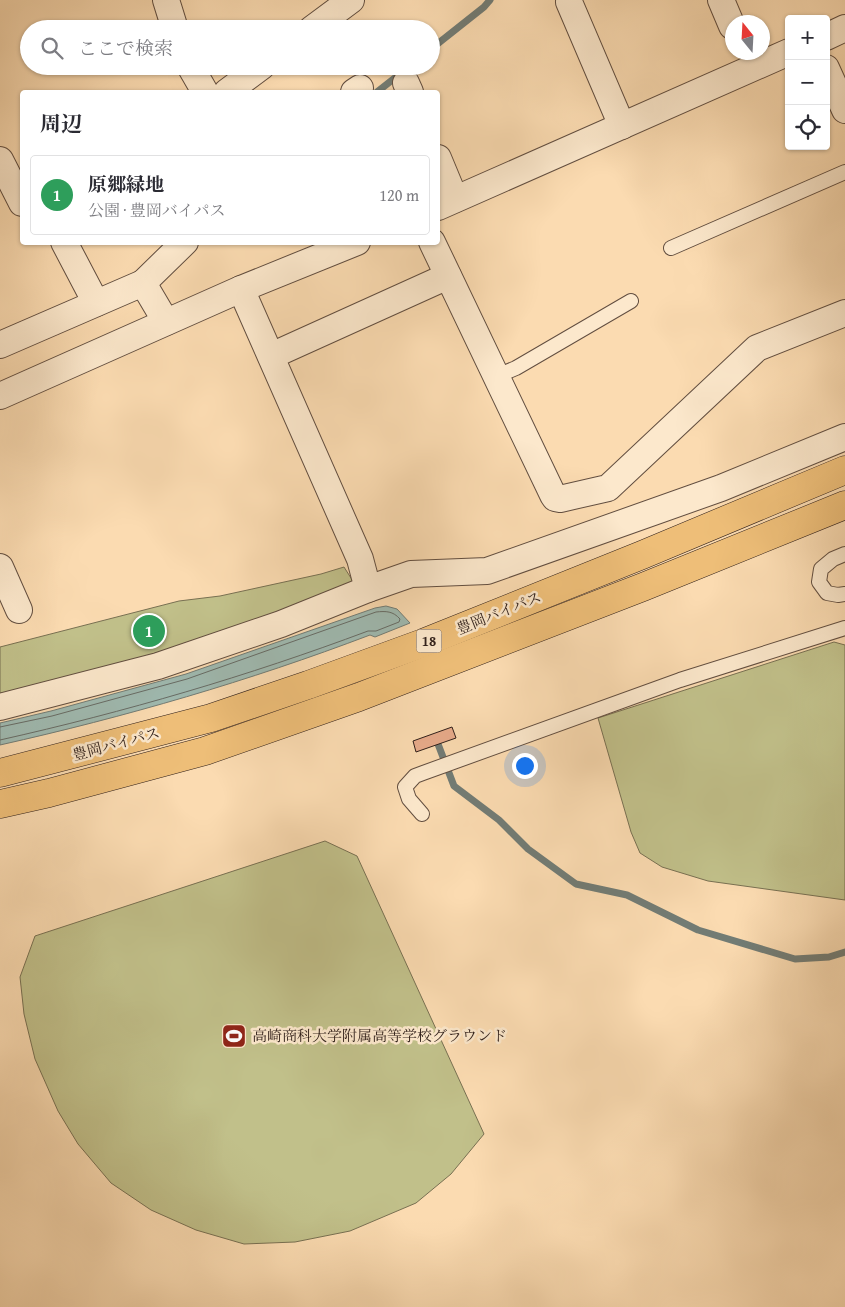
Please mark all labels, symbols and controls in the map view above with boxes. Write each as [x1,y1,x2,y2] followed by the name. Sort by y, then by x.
[725,15,770,60] north arrow
[785,15,830,150] map controls
[785,15,830,60] button: +
[20,20,440,75] search box
[38,34,66,62] icon: search
[78,34,173,62] text: ここで検索
[785,60,830,105] button: −
[785,105,830,150] button: locate
[40,108,82,139] text: 周辺
[88,170,164,198] text: 原郷緑地
[53,183,61,207] text: 1
[379,183,419,207] text: 120 m
[88,198,225,222] text: 公園 · 豊岡バイパス
[453,586,544,639] street label: 豊岡バイパス
[133,612,165,650] pin: 1
[416,630,442,652] road number: 18
[70,722,162,765] street label: 豊岡バイパス
[512,753,538,779] your location
[221,1023,247,1049] sports icon: 高崎商科大学附属高等学校グラウンド
[252,1025,507,1046] place label: 高崎商科大学附属高等学校グラウンド

